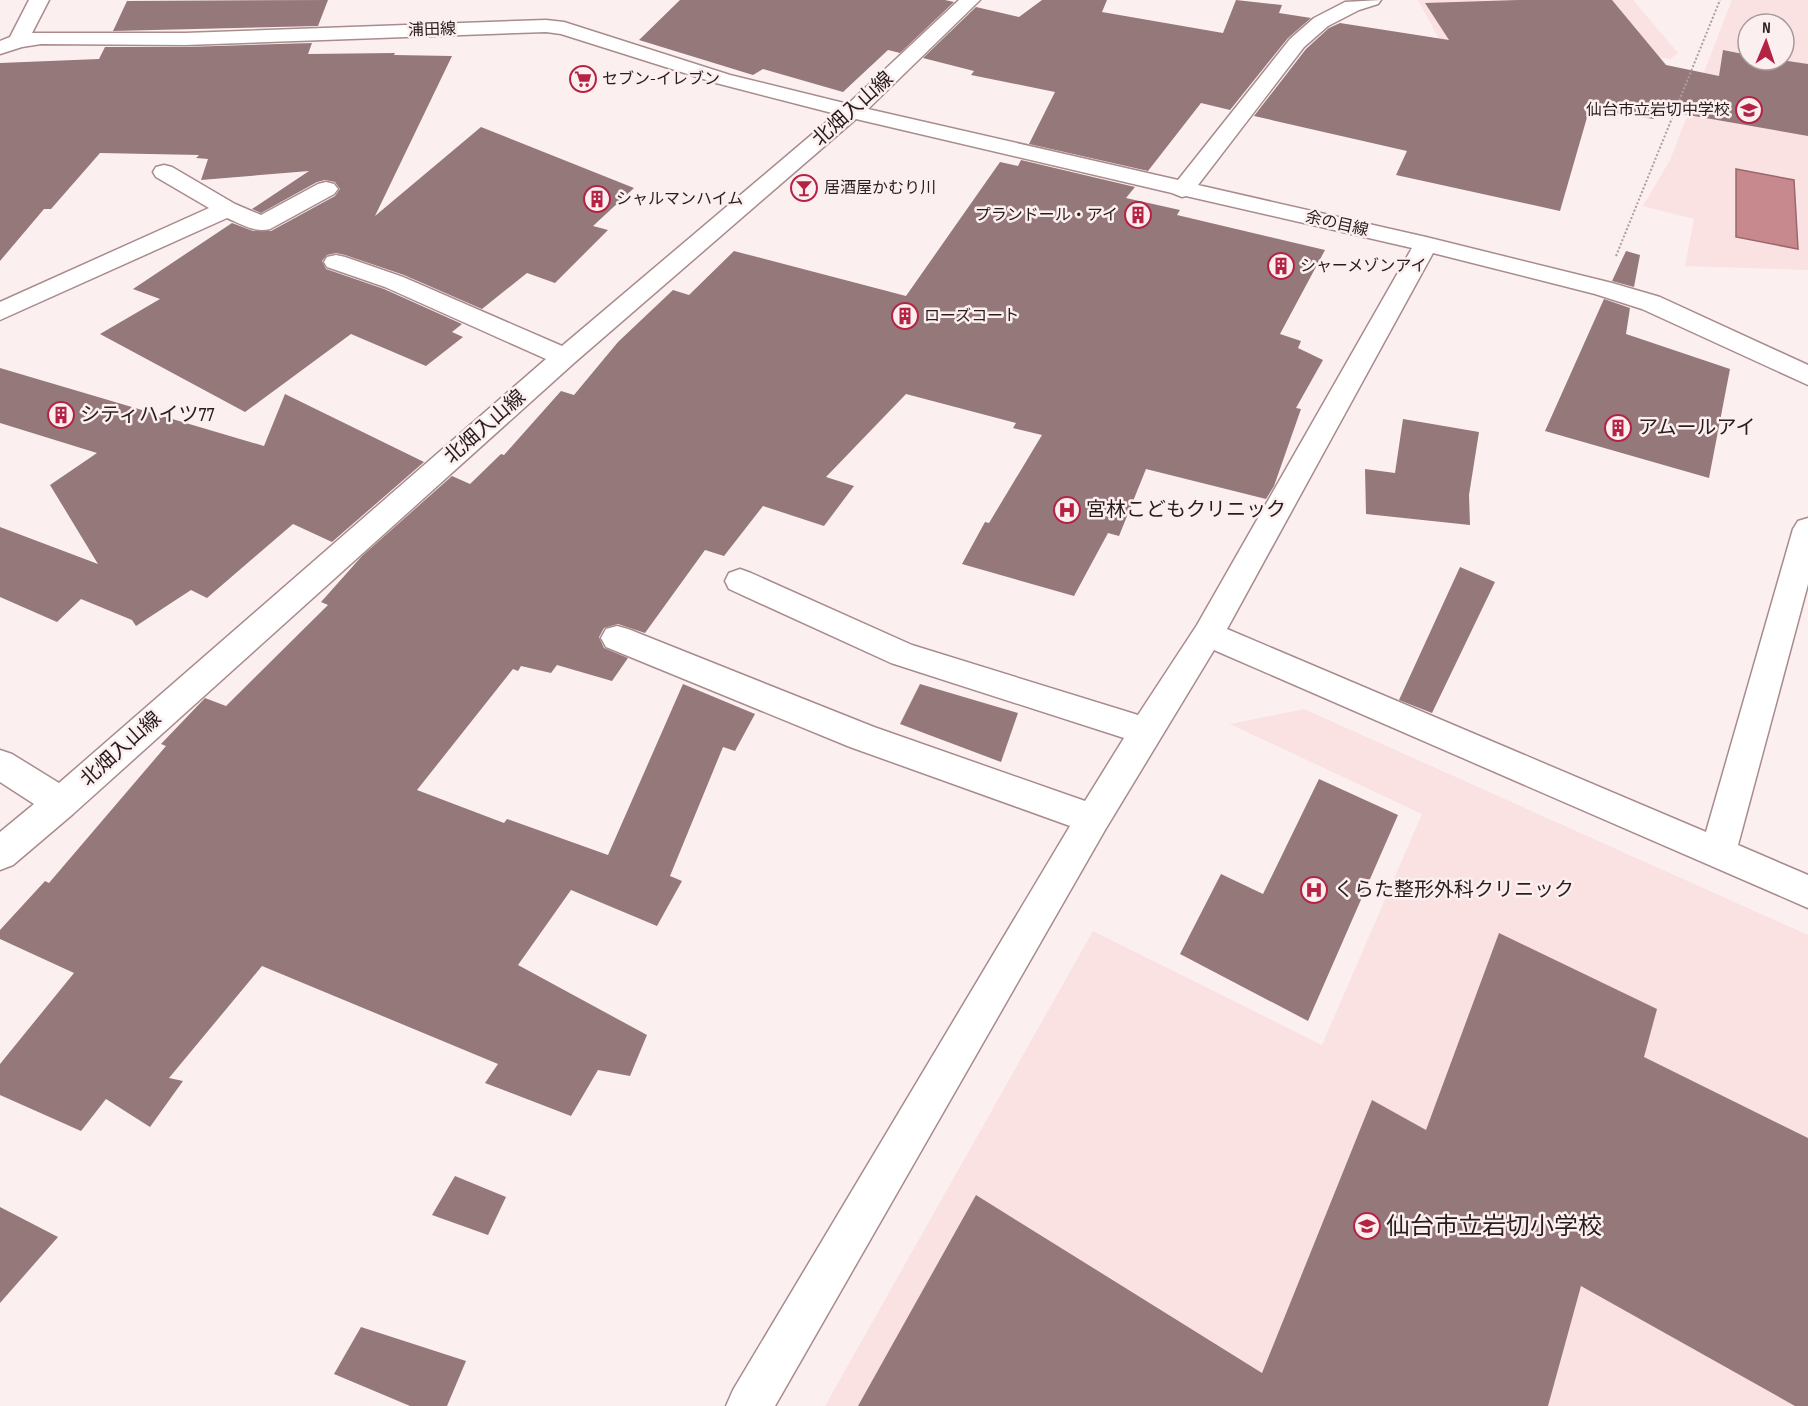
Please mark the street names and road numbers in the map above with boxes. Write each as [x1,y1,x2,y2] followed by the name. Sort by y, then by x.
[408,20,456,40] street label: 浦田線
[808,67,898,151] street label: 北畑入山線
[1304,208,1370,240] street label: 余の目線
[439,385,531,469] street label: 北畑入山線
[76,707,166,791] street label: 北畑入山線

